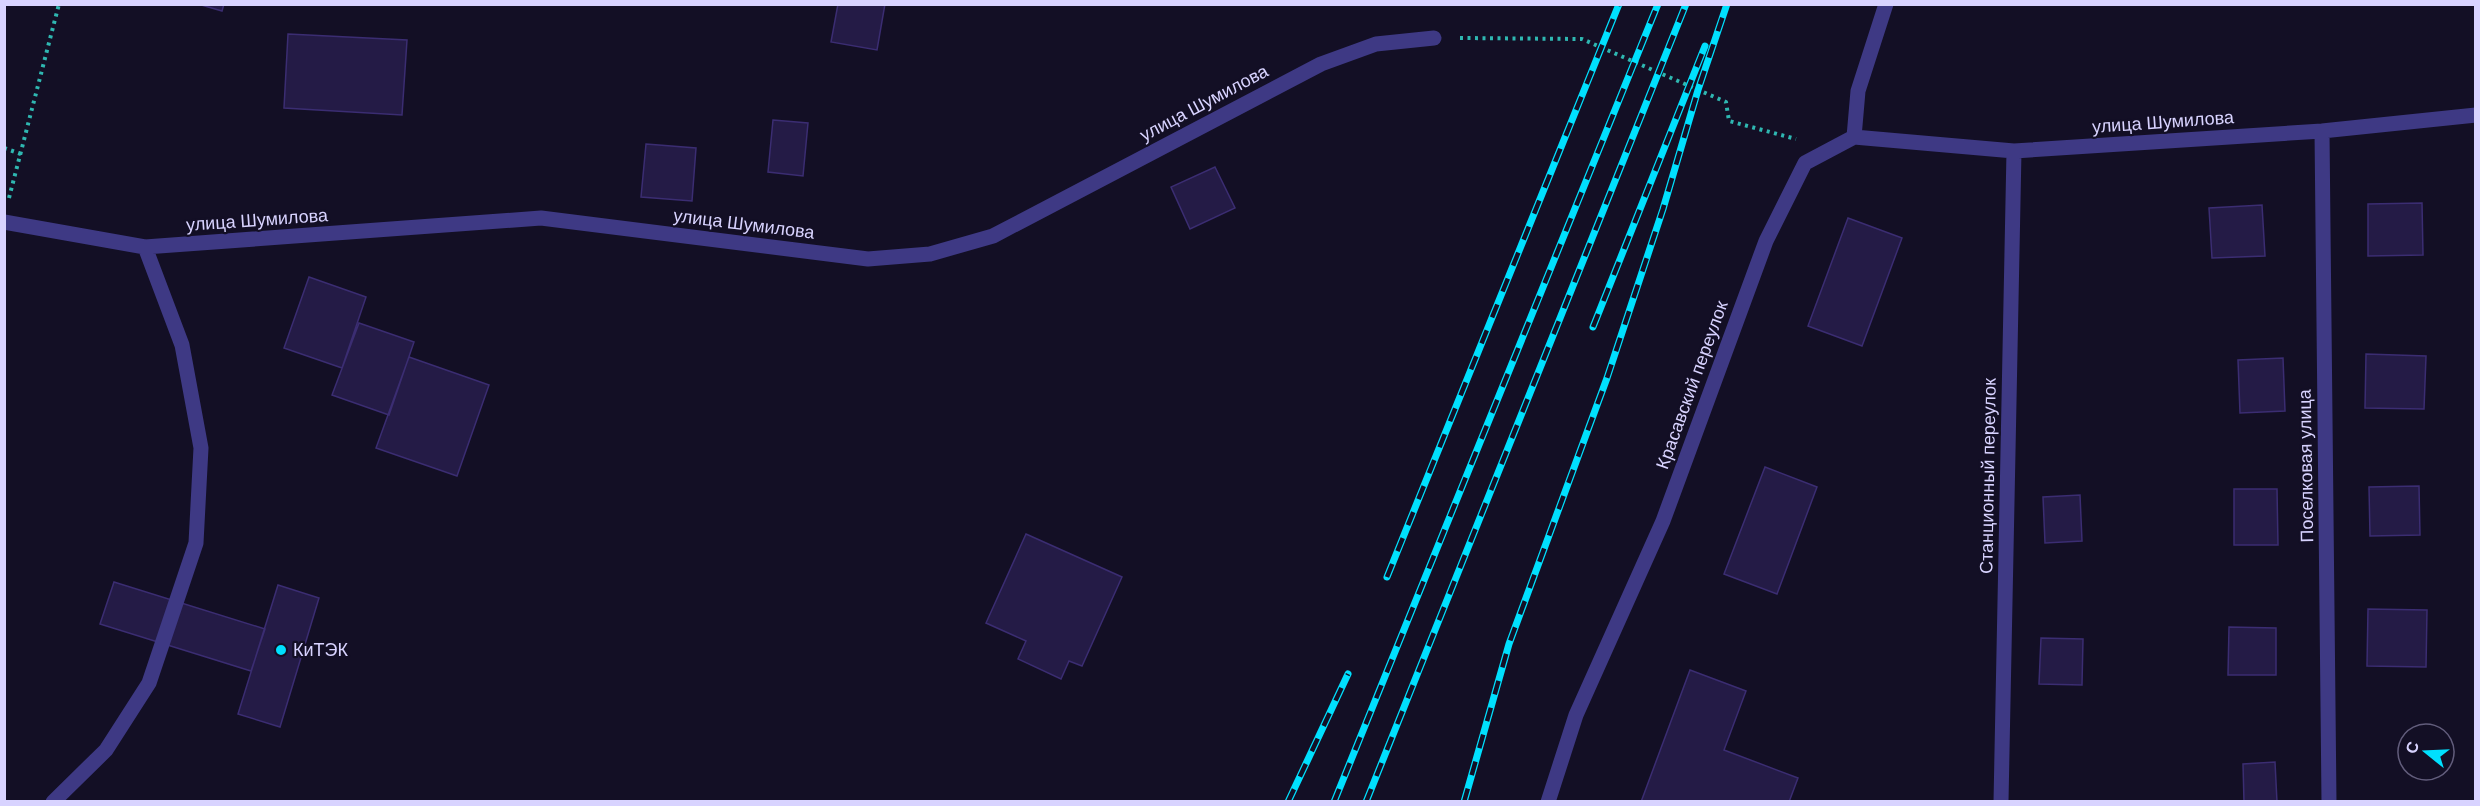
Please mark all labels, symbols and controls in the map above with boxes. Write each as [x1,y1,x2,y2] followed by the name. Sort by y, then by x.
[1136,59,1273,147] street label: улица Шумилова
[2091,105,2236,139] street label: улица Шумилова
[185,203,330,237] street label: улица Шумилова
[672,203,817,245] street label: улица Шумилова
[1650,297,1734,472] street label: Красавский переулок
[1974,378,2002,574] street label: Станционный переулок
[2293,388,2319,543] street label: Поселковая улица
[293,638,348,662] place label: КиТЭК
[274,643,288,657] marker: КиТЭК
[2396,722,2456,782] north arrow
[2400,738,2424,756] text: С

